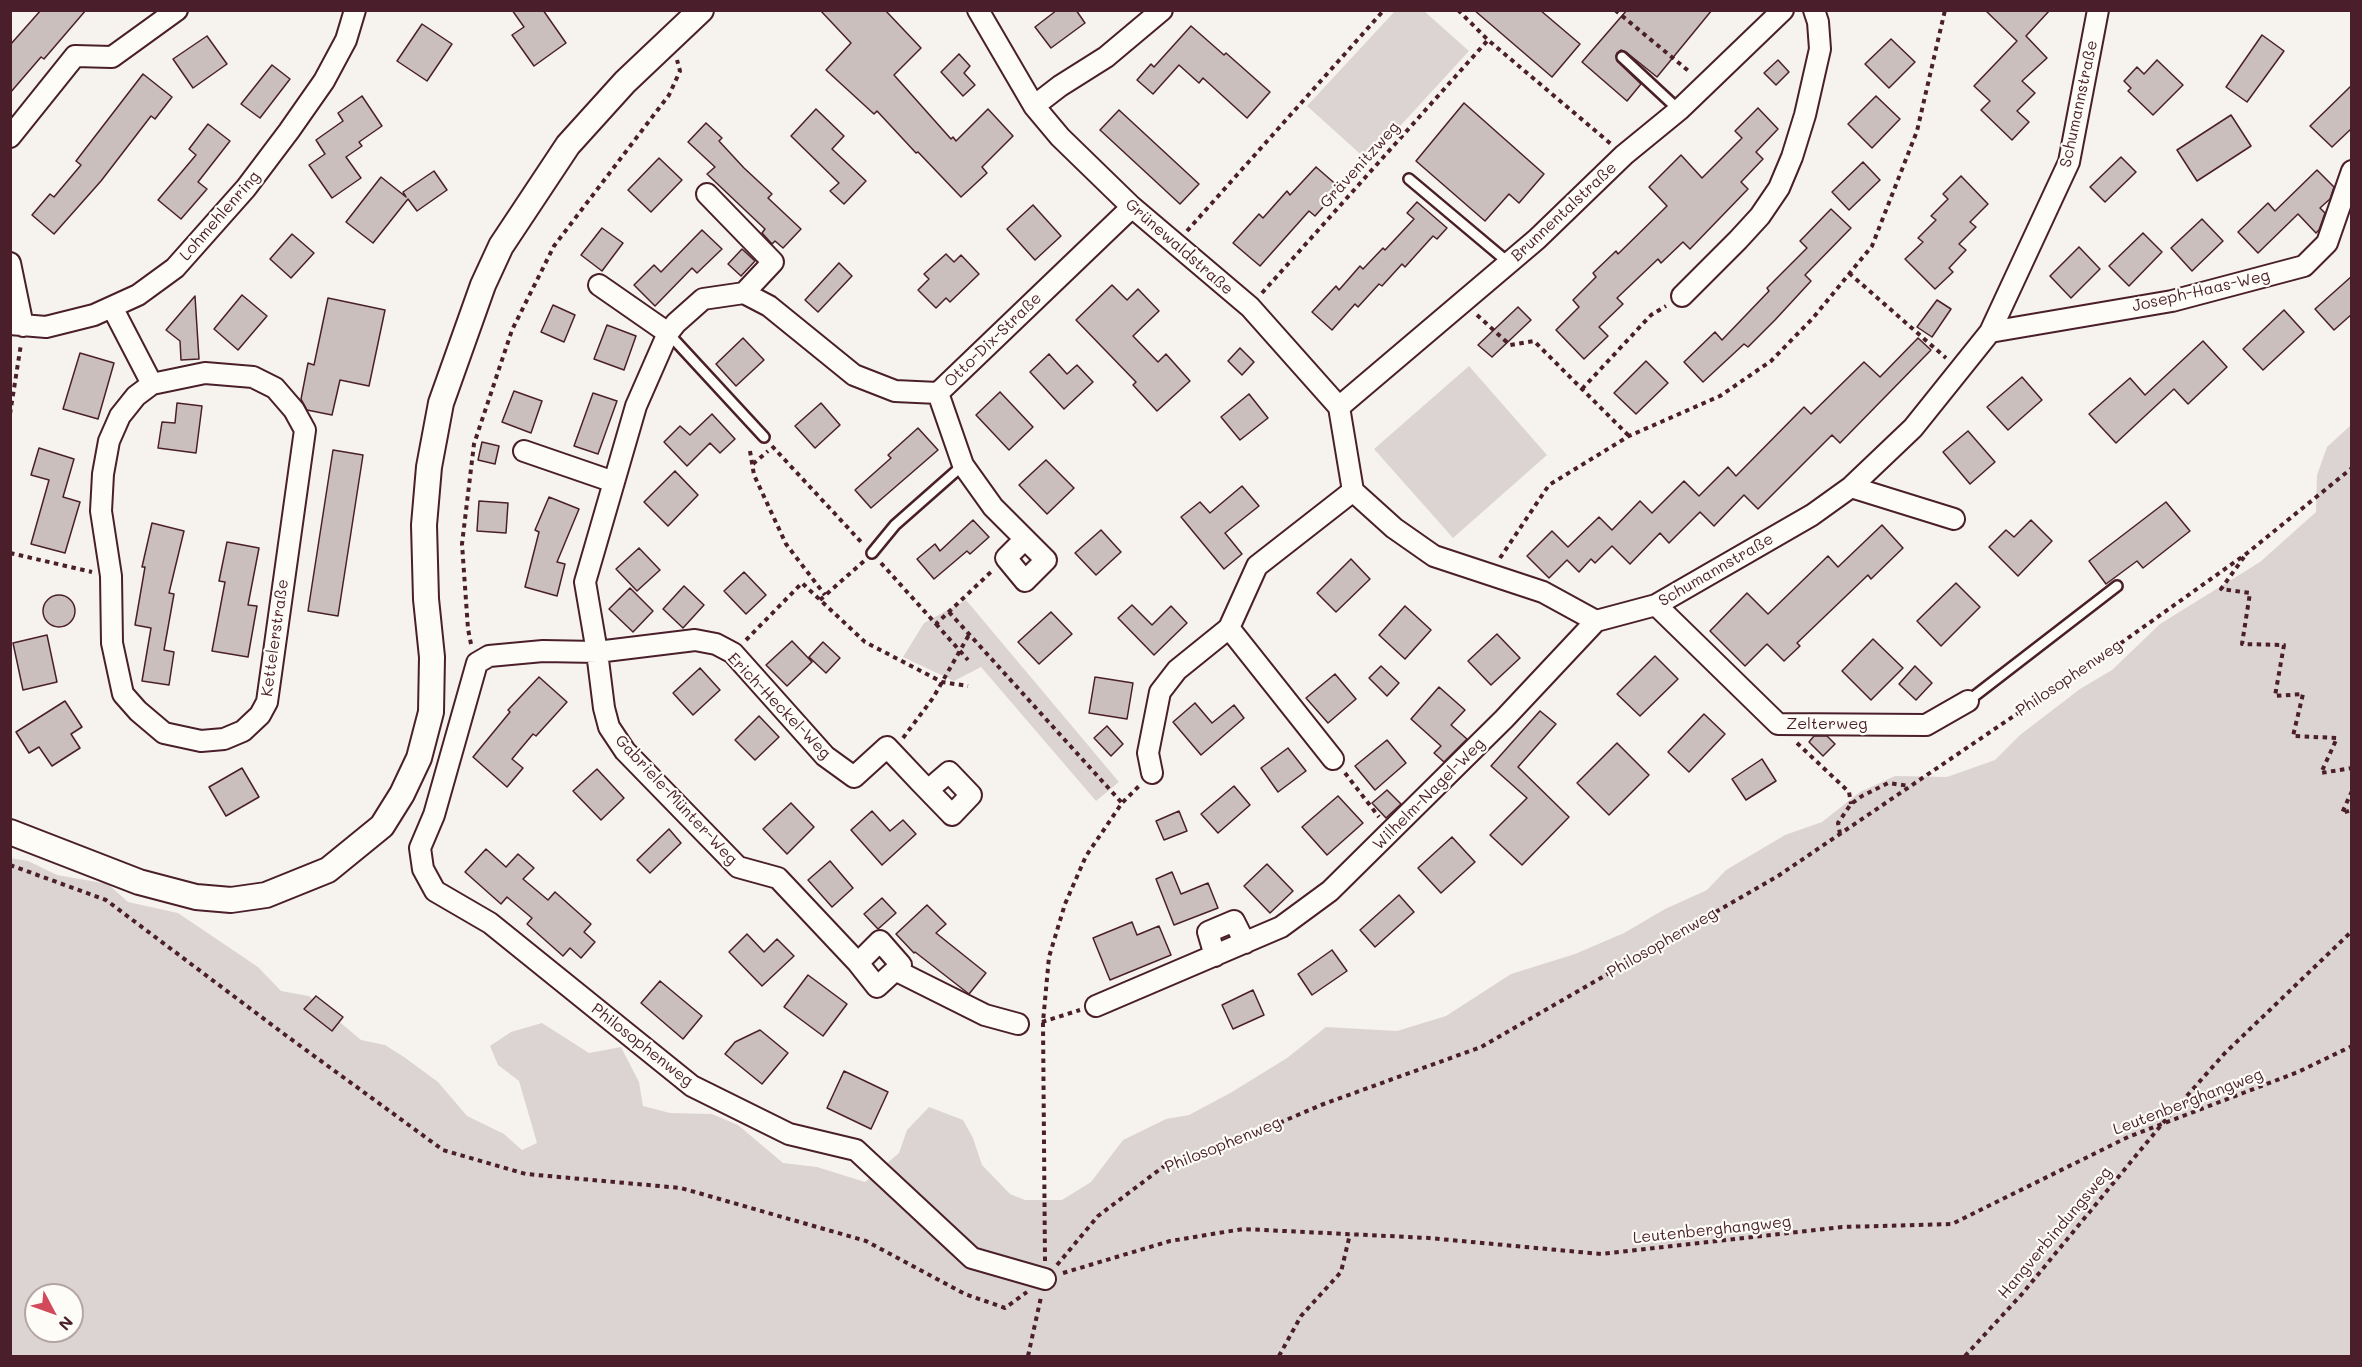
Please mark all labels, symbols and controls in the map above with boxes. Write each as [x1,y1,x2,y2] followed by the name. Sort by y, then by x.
[2056,39,2102,169] street label: Schumannstraße
[1316,118,1404,212] street label: Grävenitzweg
[1507,158,1621,266] street label: Brunnentalstraße
[176,167,264,265] street label: Lohmehlenring
[1121,195,1237,299] street label: Grünewaldstraße
[2130,266,2272,316] street label: Joseph-Haas-Weg
[940,289,1046,391] street label: Otto-Dix-Straße
[1655,529,1777,611] street label: Schumannstraße
[257,578,293,698] street label: Kettelerstraße
[2012,635,2126,721] street label: Philosophenweg
[723,649,835,763] street label: Erich-Heckel-Weg
[1786,714,1868,734] street label: Zelterweg
[611,731,741,869] street label: Gabriele-Münter-Weg
[1369,734,1489,854] street label: Wilhelm-Nagel-Weg
[1604,904,1720,982] street label: Philosophenweg
[587,999,697,1091] street label: Philosophenweg
[2110,1065,2266,1139] street label: Leutenberghangweg
[1162,1113,1284,1177] street label: Philosophenweg
[1994,1163,2116,1303] street label: Hangverbindungsweg
[1632,1212,1792,1248] street label: Leutenberghangweg
[24,1283,84,1343] north arrow
[55,1312,78,1335] text: N

